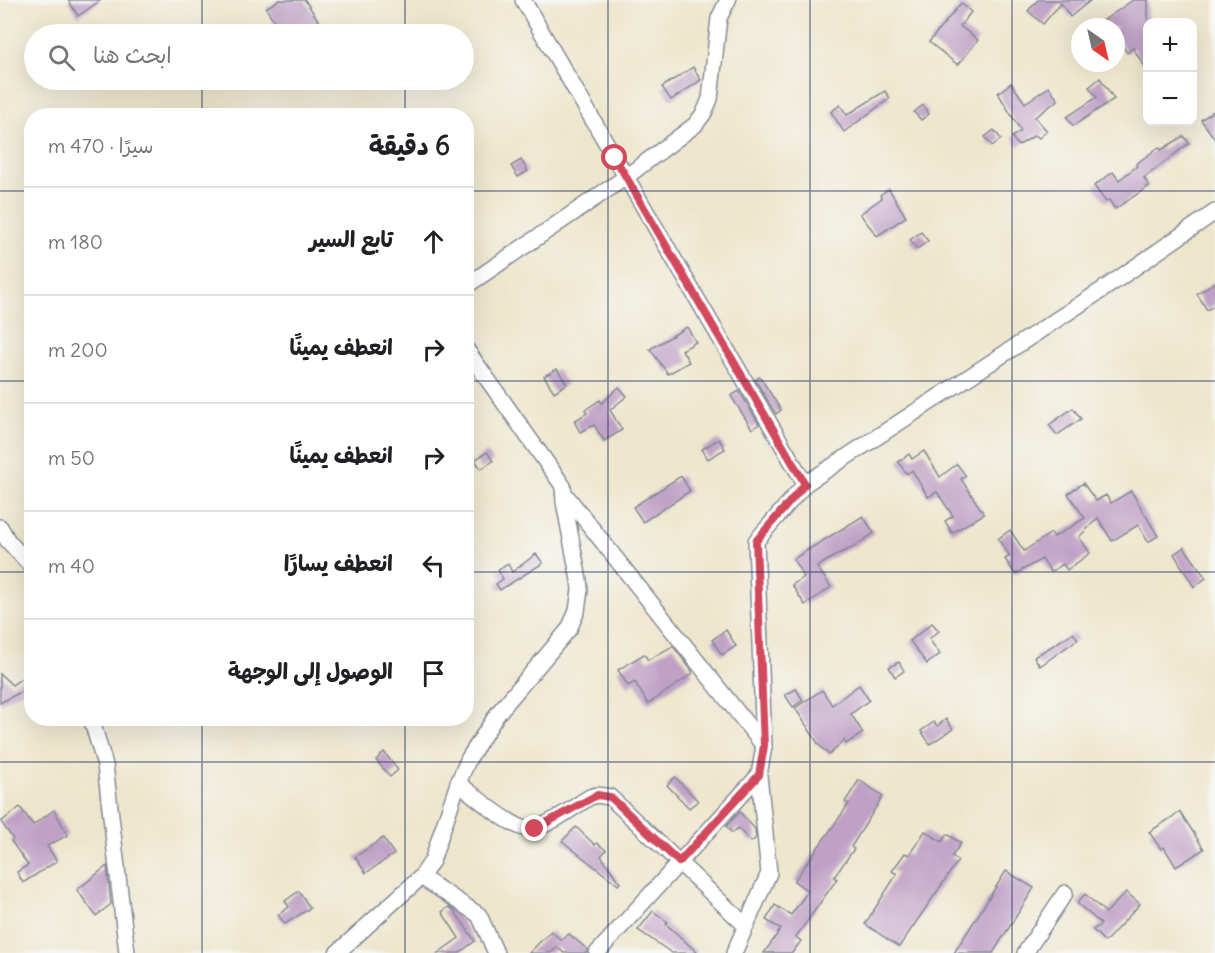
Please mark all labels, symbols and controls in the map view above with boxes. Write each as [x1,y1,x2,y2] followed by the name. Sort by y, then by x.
[1071,18,1125,72] north arrow
[1143,18,1197,126] map controls
[1143,18,1197,72] button: +
[24,24,474,90] search box
[45,41,78,74] icon: search
[93,41,172,69] text: ابحث هنا
[1143,72,1197,126] button: −
[369,129,450,162] text: 6 دقيقة
[48,133,153,158] text: سيرًا · 470 m
[601,144,627,170] route start
[309,225,393,253] text: تابع السير
[417,225,450,258] icon: ahead
[48,229,103,254] text: 180 m
[290,333,393,361] text: انعطف يمينًا
[417,333,450,366] icon: right
[48,337,108,362] text: 200 m
[290,441,393,469] text: انعطف يمينًا
[417,441,450,474] icon: right
[48,445,95,470] text: 50 m
[284,549,393,577] text: انعطف يسارًا
[417,549,450,582] icon: left
[48,553,95,578] text: 40 m
[228,657,393,685] text: الوصول إلى الوجهة
[417,657,450,690] icon: arrive
[521,815,547,841] route end

